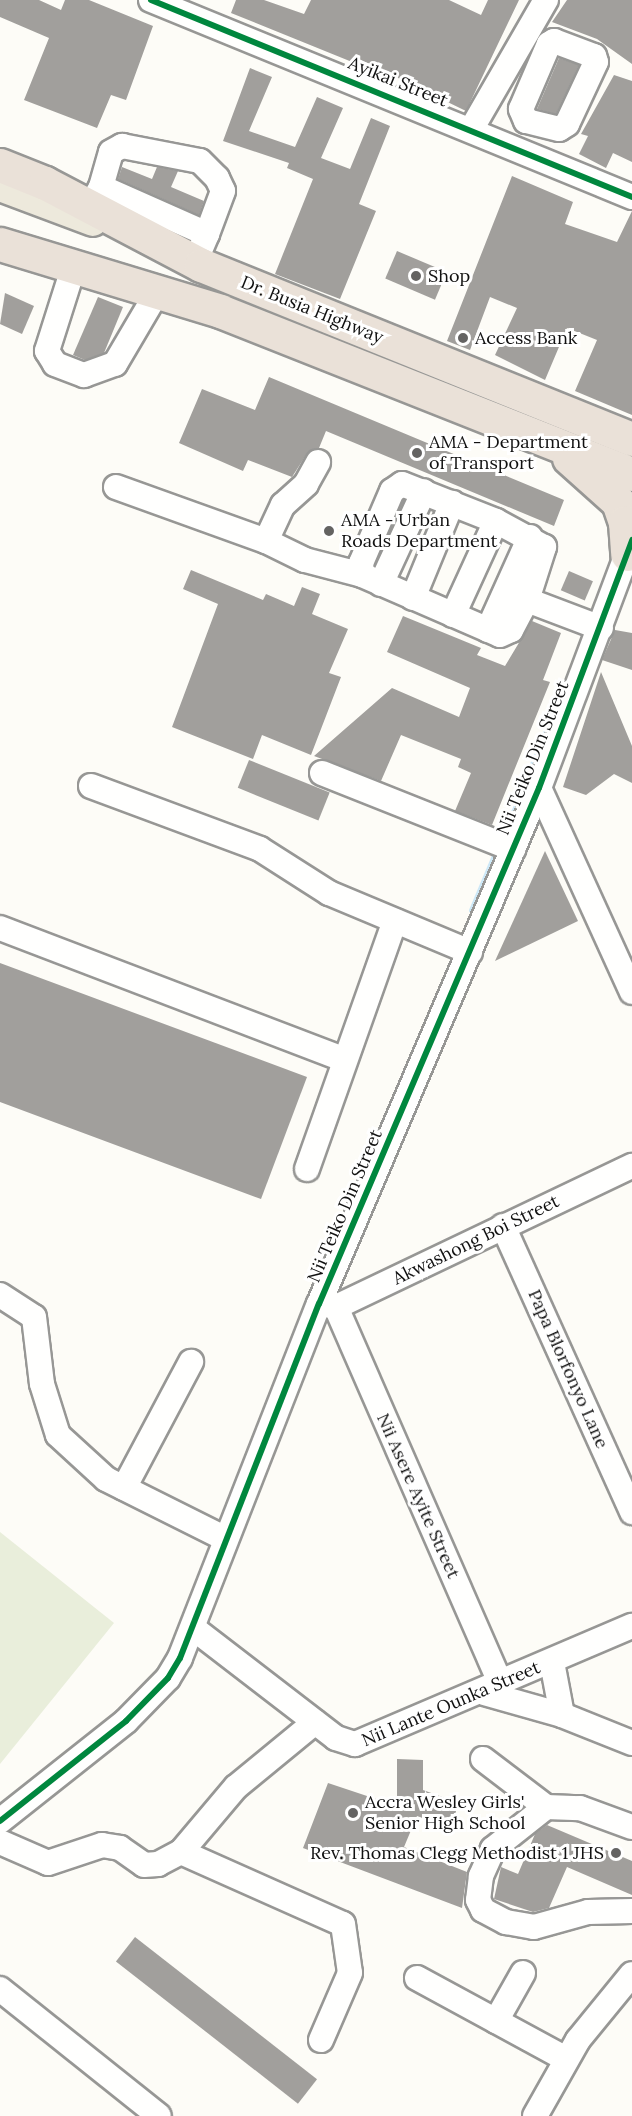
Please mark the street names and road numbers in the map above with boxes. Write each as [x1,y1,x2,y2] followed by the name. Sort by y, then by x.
[345,52,451,112] street label: Ayikai Street
[238,272,386,348] street label: Dr. Busia Highway
[492,678,574,838] street label: Nii Teiko Din Street
[303,1126,387,1286] street label: Nii Teiko Din Street
[389,1190,563,1290] street label: Akwashong Boi Street
[523,1286,613,1452] street label: Papa Blorfonyo Lane
[372,1410,464,1582] street label: Nii Asere Ayite Street
[359,1657,543,1751] street label: Nii Lante Ounka Street

